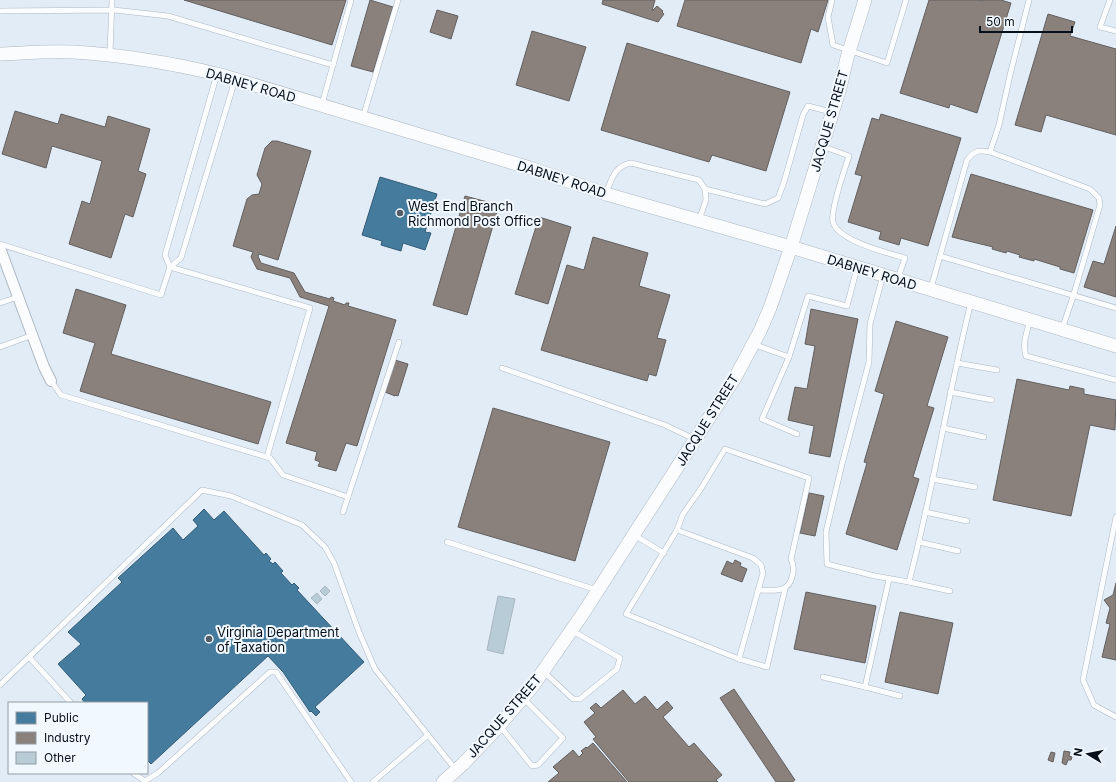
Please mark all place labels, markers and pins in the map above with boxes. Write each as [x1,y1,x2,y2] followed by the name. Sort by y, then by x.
[408,198,541,229] place label: West End Branch Richmond Post Office
[395,208,405,218] marker: West End Branch Richmond Post Office
[217,624,339,655] place label: Virginia Department of Taxation
[204,634,214,644] marker: Virginia Department of Taxation

